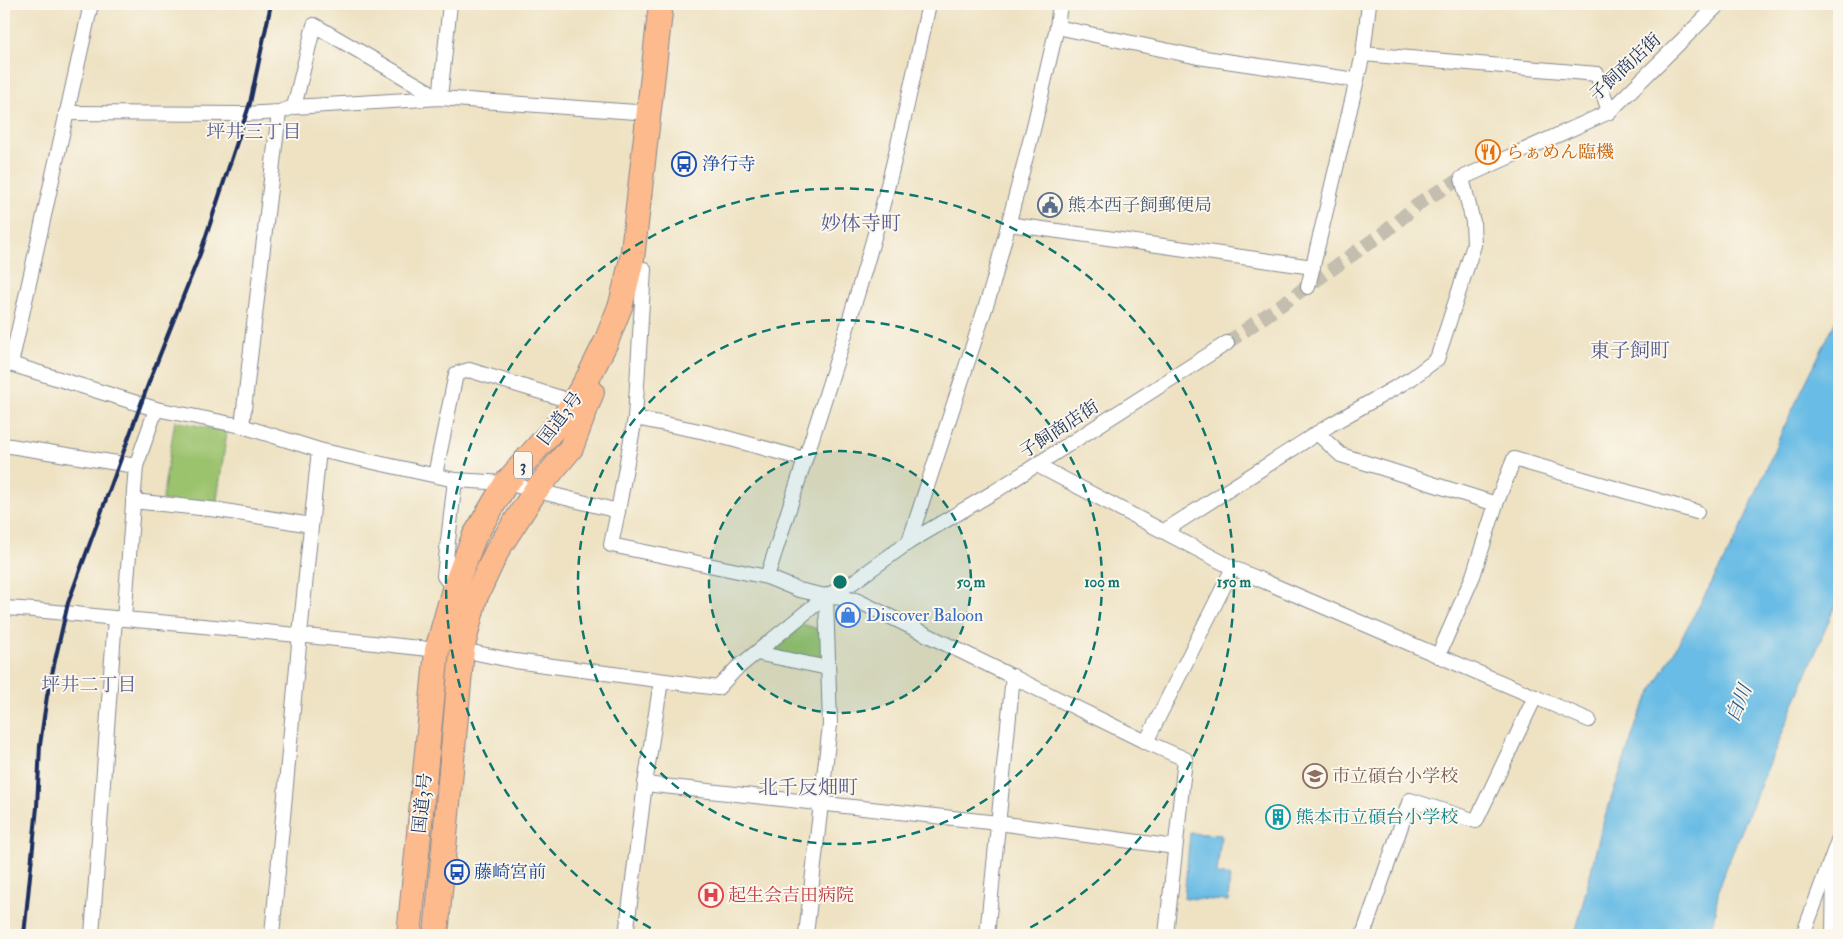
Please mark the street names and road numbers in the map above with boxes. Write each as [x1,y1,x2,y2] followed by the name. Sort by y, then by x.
[1585,28,1666,106] street label: 子飼商店街
[533,387,588,450] street label: 国道3号
[1015,395,1103,464] street label: 子飼商店街
[514,452,532,478] road number: 3
[408,772,437,835] street label: 国道3号

